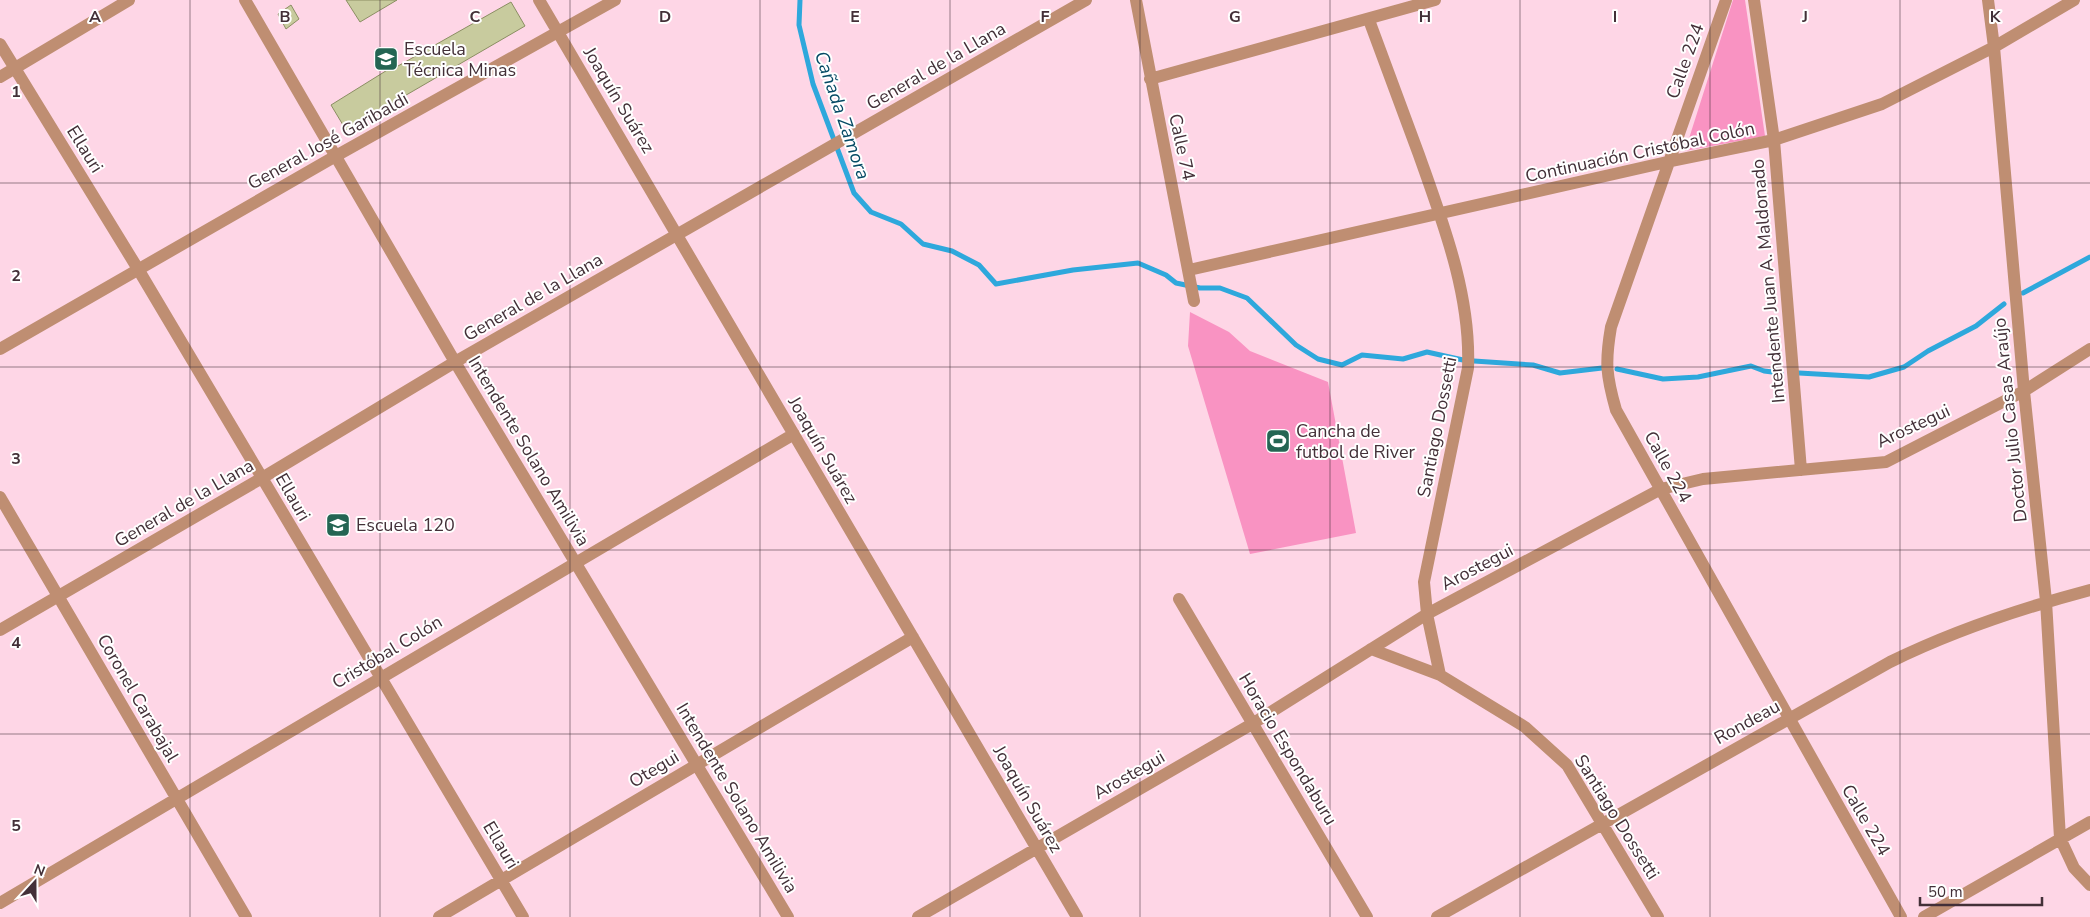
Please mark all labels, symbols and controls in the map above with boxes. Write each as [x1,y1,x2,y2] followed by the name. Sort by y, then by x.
[89,6,101,28] text: A
[279,6,291,28] text: B
[470,6,481,28] text: C
[659,6,671,28] text: D
[850,6,860,28] text: E
[1041,6,1050,28] text: F
[1229,6,1241,28] text: G
[1419,6,1431,28] text: H
[1613,6,1617,28] text: I
[1801,6,1808,28] text: J
[1990,6,2002,28] text: K
[862,16,1010,116] street label: General de la Llana
[1660,20,1710,102] street label: Calle 224
[404,37,516,82] place label: Escuela Técnica Minas
[577,42,660,158] street label: Joaquín Suárez
[373,46,399,72] school or university icon: Escuela Técnica Minas
[808,48,876,183] water label: Cañada Zamora
[11,81,21,103] text: 1
[243,87,413,195] street label: General José Garibaldi
[1163,111,1201,183] street label: Calle 74
[1523,116,1757,188] street label: Continuación Cristóbal Colón
[61,121,109,177] street label: Ellauri
[1745,158,1791,404] street label: Intendente Juan A. Maldonado
[459,247,607,347] street label: General de la Llana
[11,265,21,287] text: 2
[1987,317,2033,523] street label: Doctor Julio Casas Araújo
[463,352,595,550] street label: Intendente Solano Amilivia
[1412,355,1462,499] street label: Santiago Dossetti
[782,391,863,508] street label: Joaquín Suárez
[1872,399,1954,453] street label: Arostegui
[1296,419,1415,464] place label: Cancha de futbol de River
[1638,427,1698,507] street label: Calle 224
[1265,428,1291,454] sports icon: Cancha de futbol de River
[11,448,21,470] text: 3
[110,453,258,553] street label: General de la Llana
[270,469,316,525] street label: Ellauri
[325,512,351,538] school or university icon: Escuela 120
[356,513,455,537] place label: Escuela 120
[1437,538,1517,596] street label: Arostegui
[327,610,447,694] street label: Cristóbal Colón
[92,630,185,767] street label: Coronel Carabajal
[11,632,21,654] text: 4
[1233,668,1343,830] street label: Horacio Espondaburu
[1710,694,1784,750] street label: Rondeau
[671,699,803,897] street label: Intendente Solano Amilivia
[987,740,1068,857] street label: Joaquín Suárez
[624,745,684,793] street label: Otegui
[1089,745,1169,805] street label: Arostegui
[1569,750,1665,884] street label: Santiago Dossetti
[1836,780,1896,860] street label: Calle 224
[11,815,21,837] text: 5
[477,817,525,873] street label: Ellauri
[10,857,60,907] north arrow
[31,860,48,881] text: N
[1920,874,2042,906] scale bar
[1928,882,1963,902] text: 50 m

